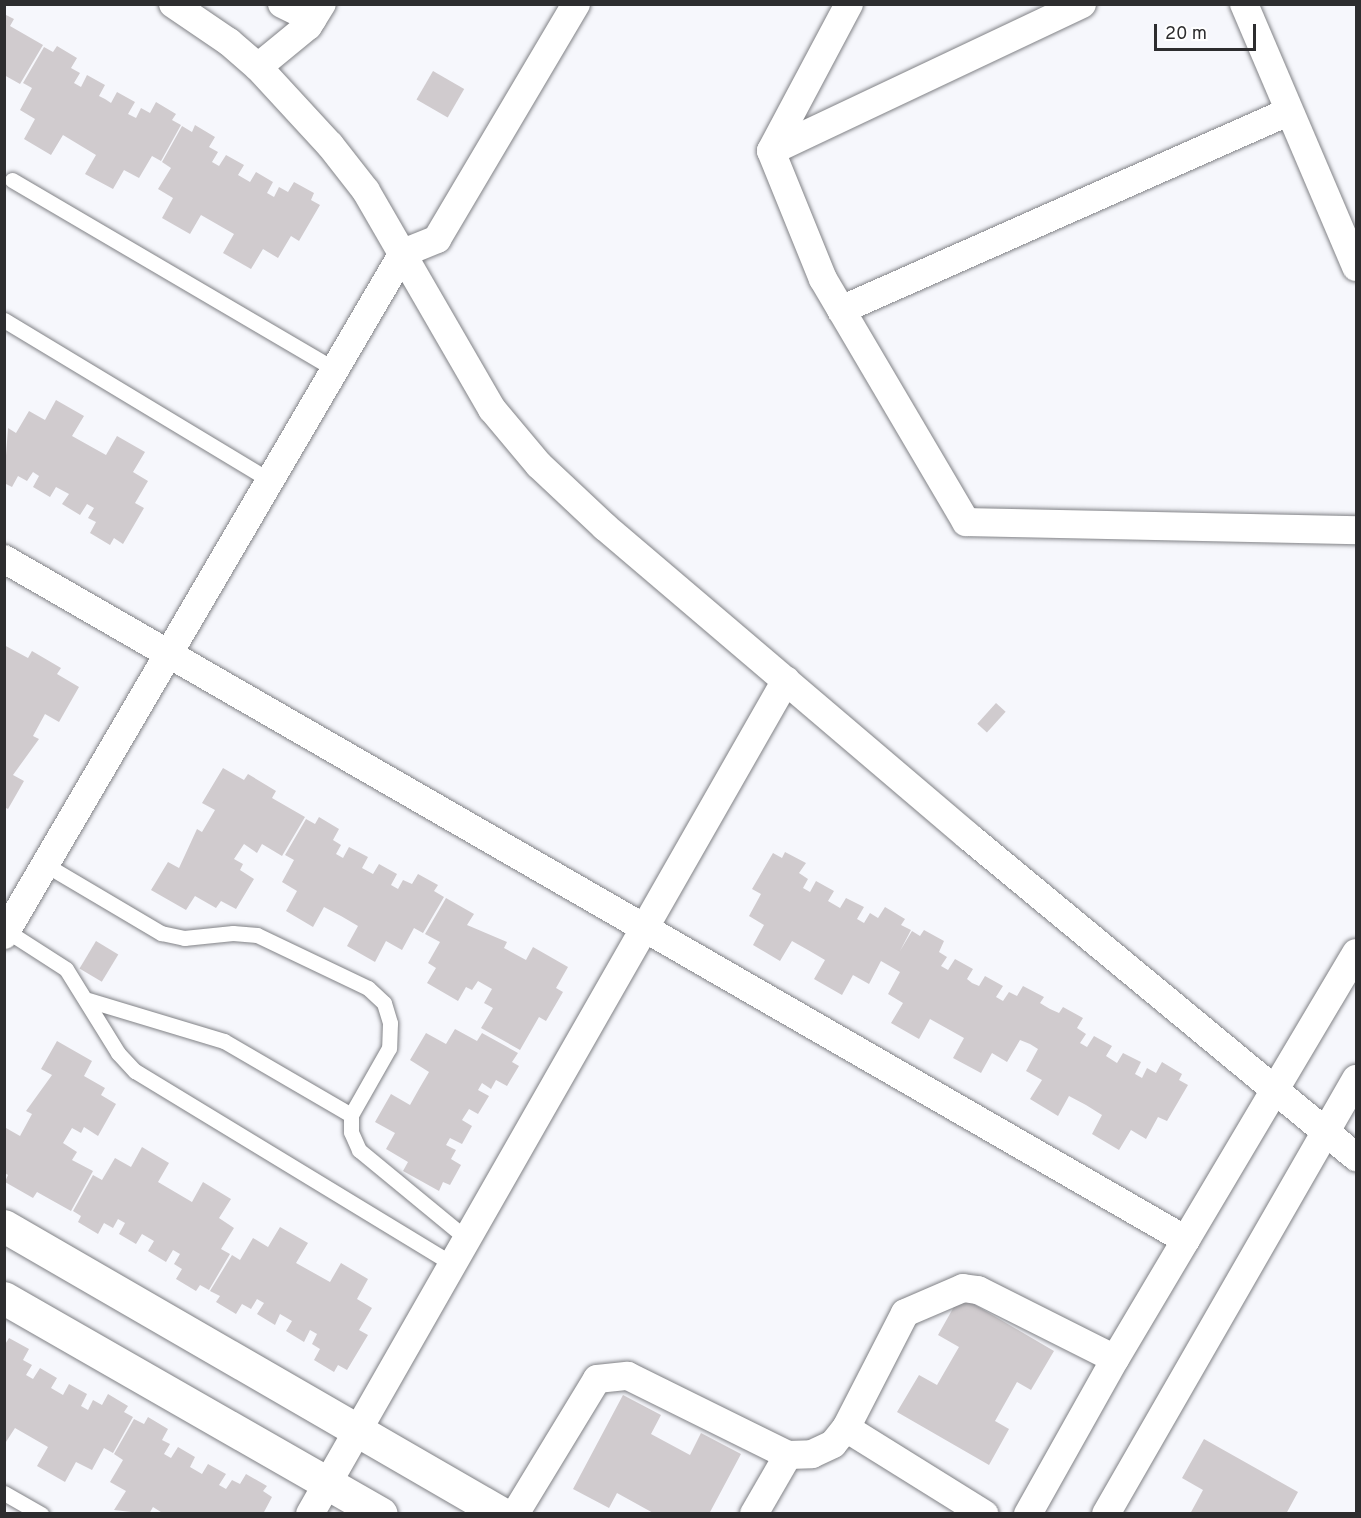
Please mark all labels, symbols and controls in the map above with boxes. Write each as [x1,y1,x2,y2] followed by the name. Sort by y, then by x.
[1157,12,1259,50] scale bar
[1165,23,1207,46] text: 20 m

